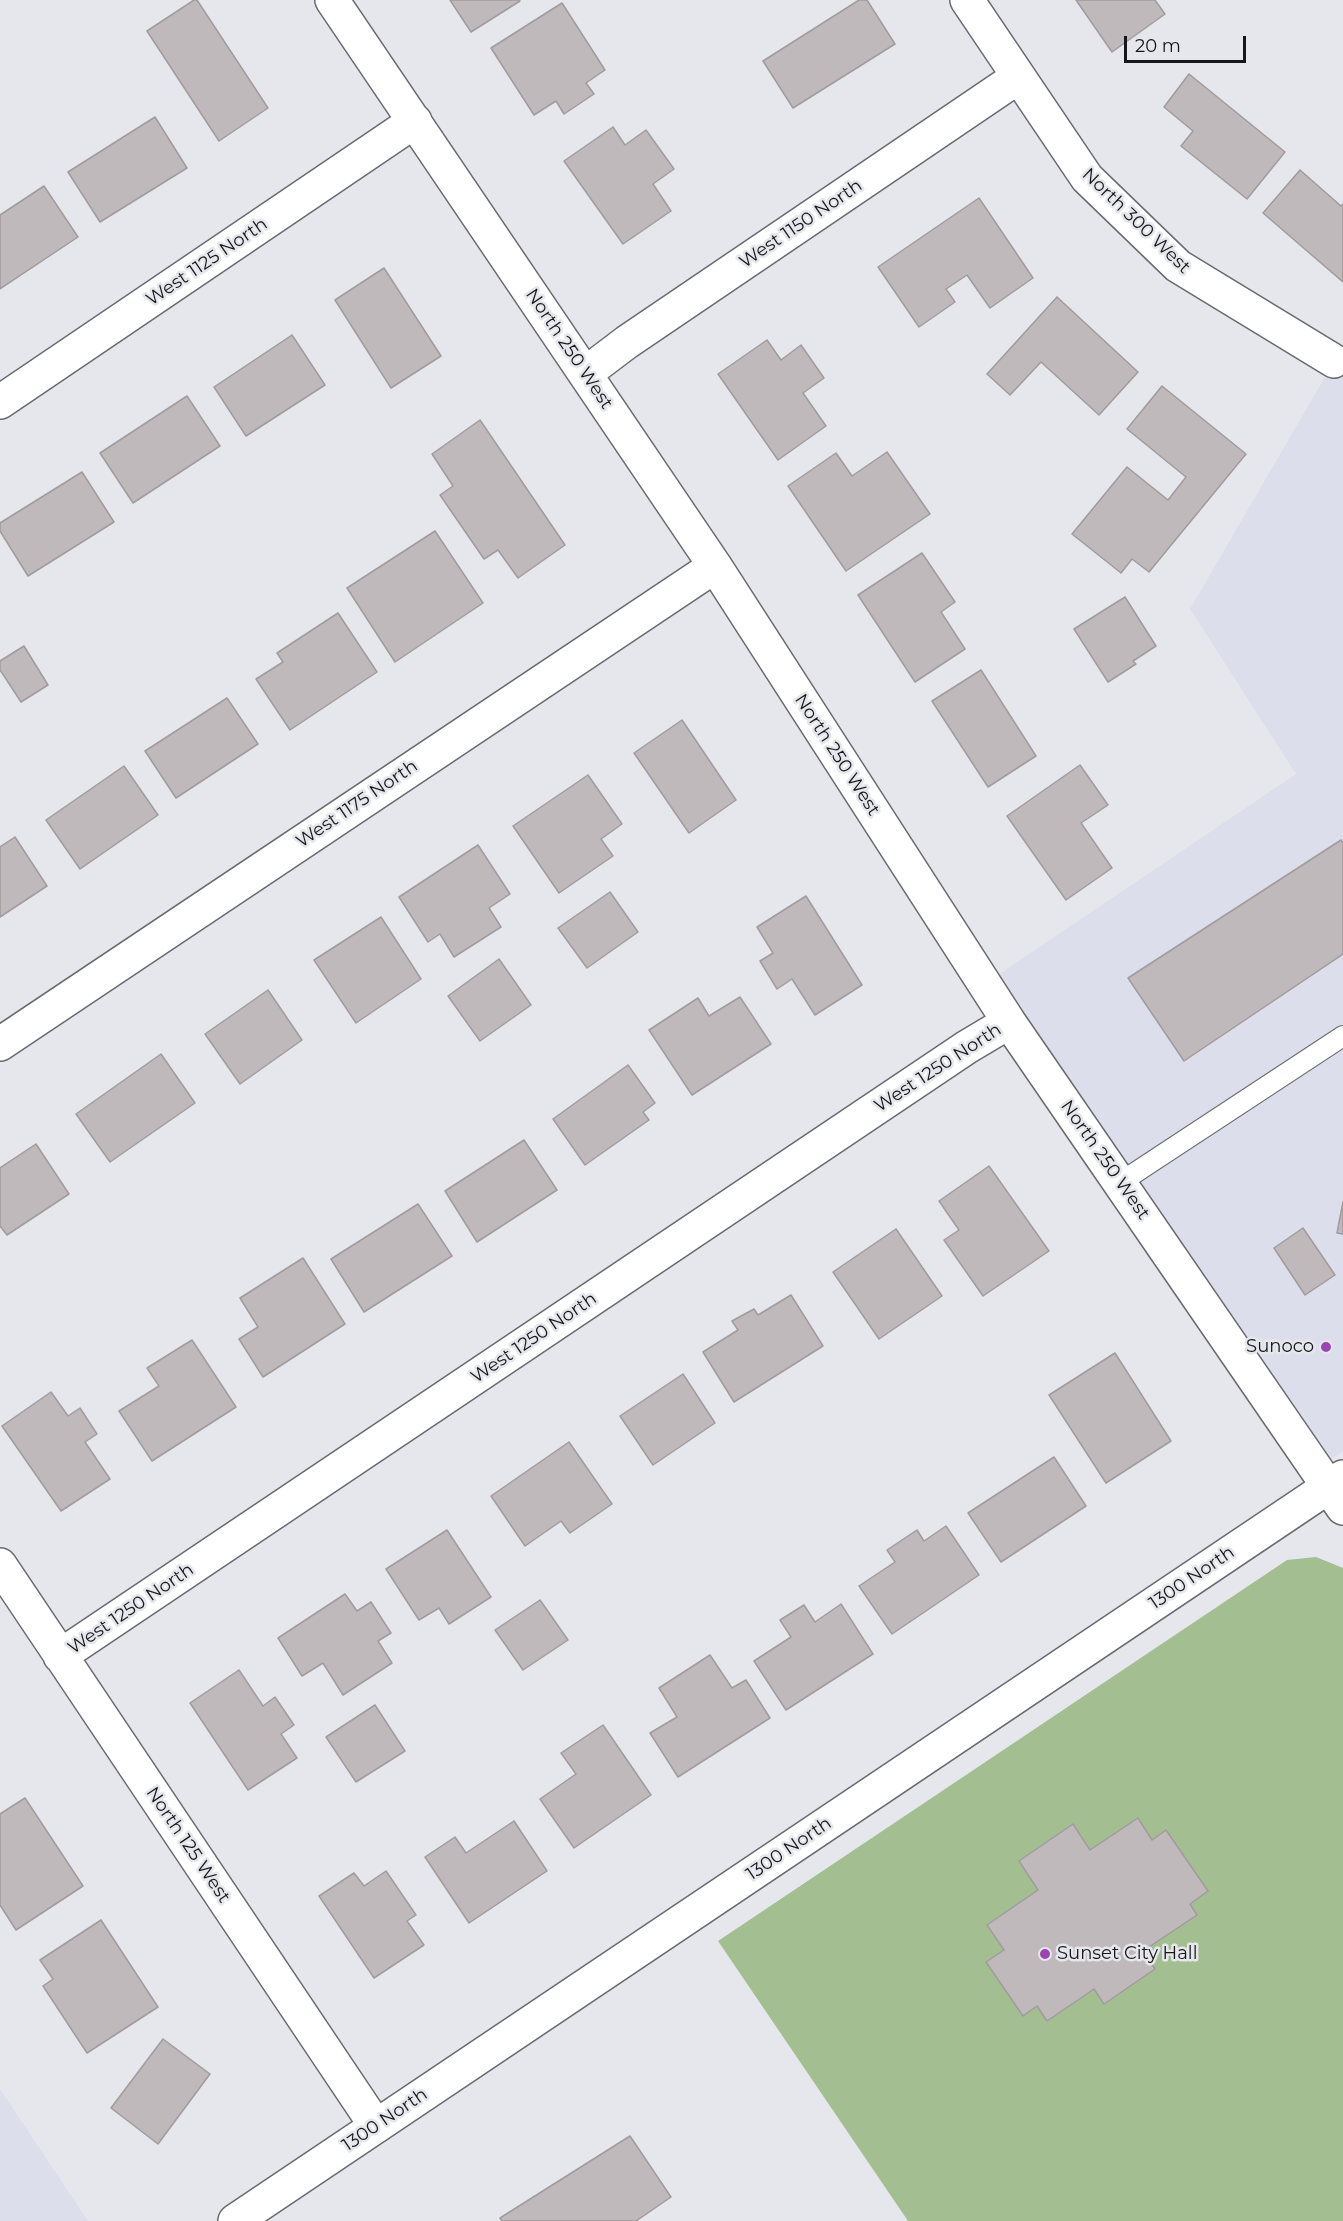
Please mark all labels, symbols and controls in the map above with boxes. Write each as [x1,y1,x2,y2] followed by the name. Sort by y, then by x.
[1127,24,1248,62] scale bar
[1135,35,1181,57] text: 20 m
[1077,164,1195,278] street label: North 300 West
[736,175,866,273] street label: West 1150 North
[142,213,272,311] street label: West 1125 North
[521,285,617,413] street label: North 250 West
[790,690,884,820] street label: North 250 West
[292,755,422,853] street label: West 1175 North
[870,1019,1006,1117] street label: West 1250 North
[1056,1096,1154,1224] street label: North 250 West
[467,1288,601,1388] street label: West 1250 North
[1246,1336,1314,1358] place label: Sunoco
[1319,1340,1333,1354] marker: Sunoco
[1145,1542,1239,1614] street label: 1300 North
[64,1559,198,1659] street label: West 1250 North
[141,1783,235,1907] street label: North 125 West
[742,1813,836,1885] street label: 1300 North
[1057,1943,1198,1965] place label: Sunset City Hall
[1038,1947,1052,1961] marker: Sunset City Hall
[338,2084,432,2156] street label: 1300 North

